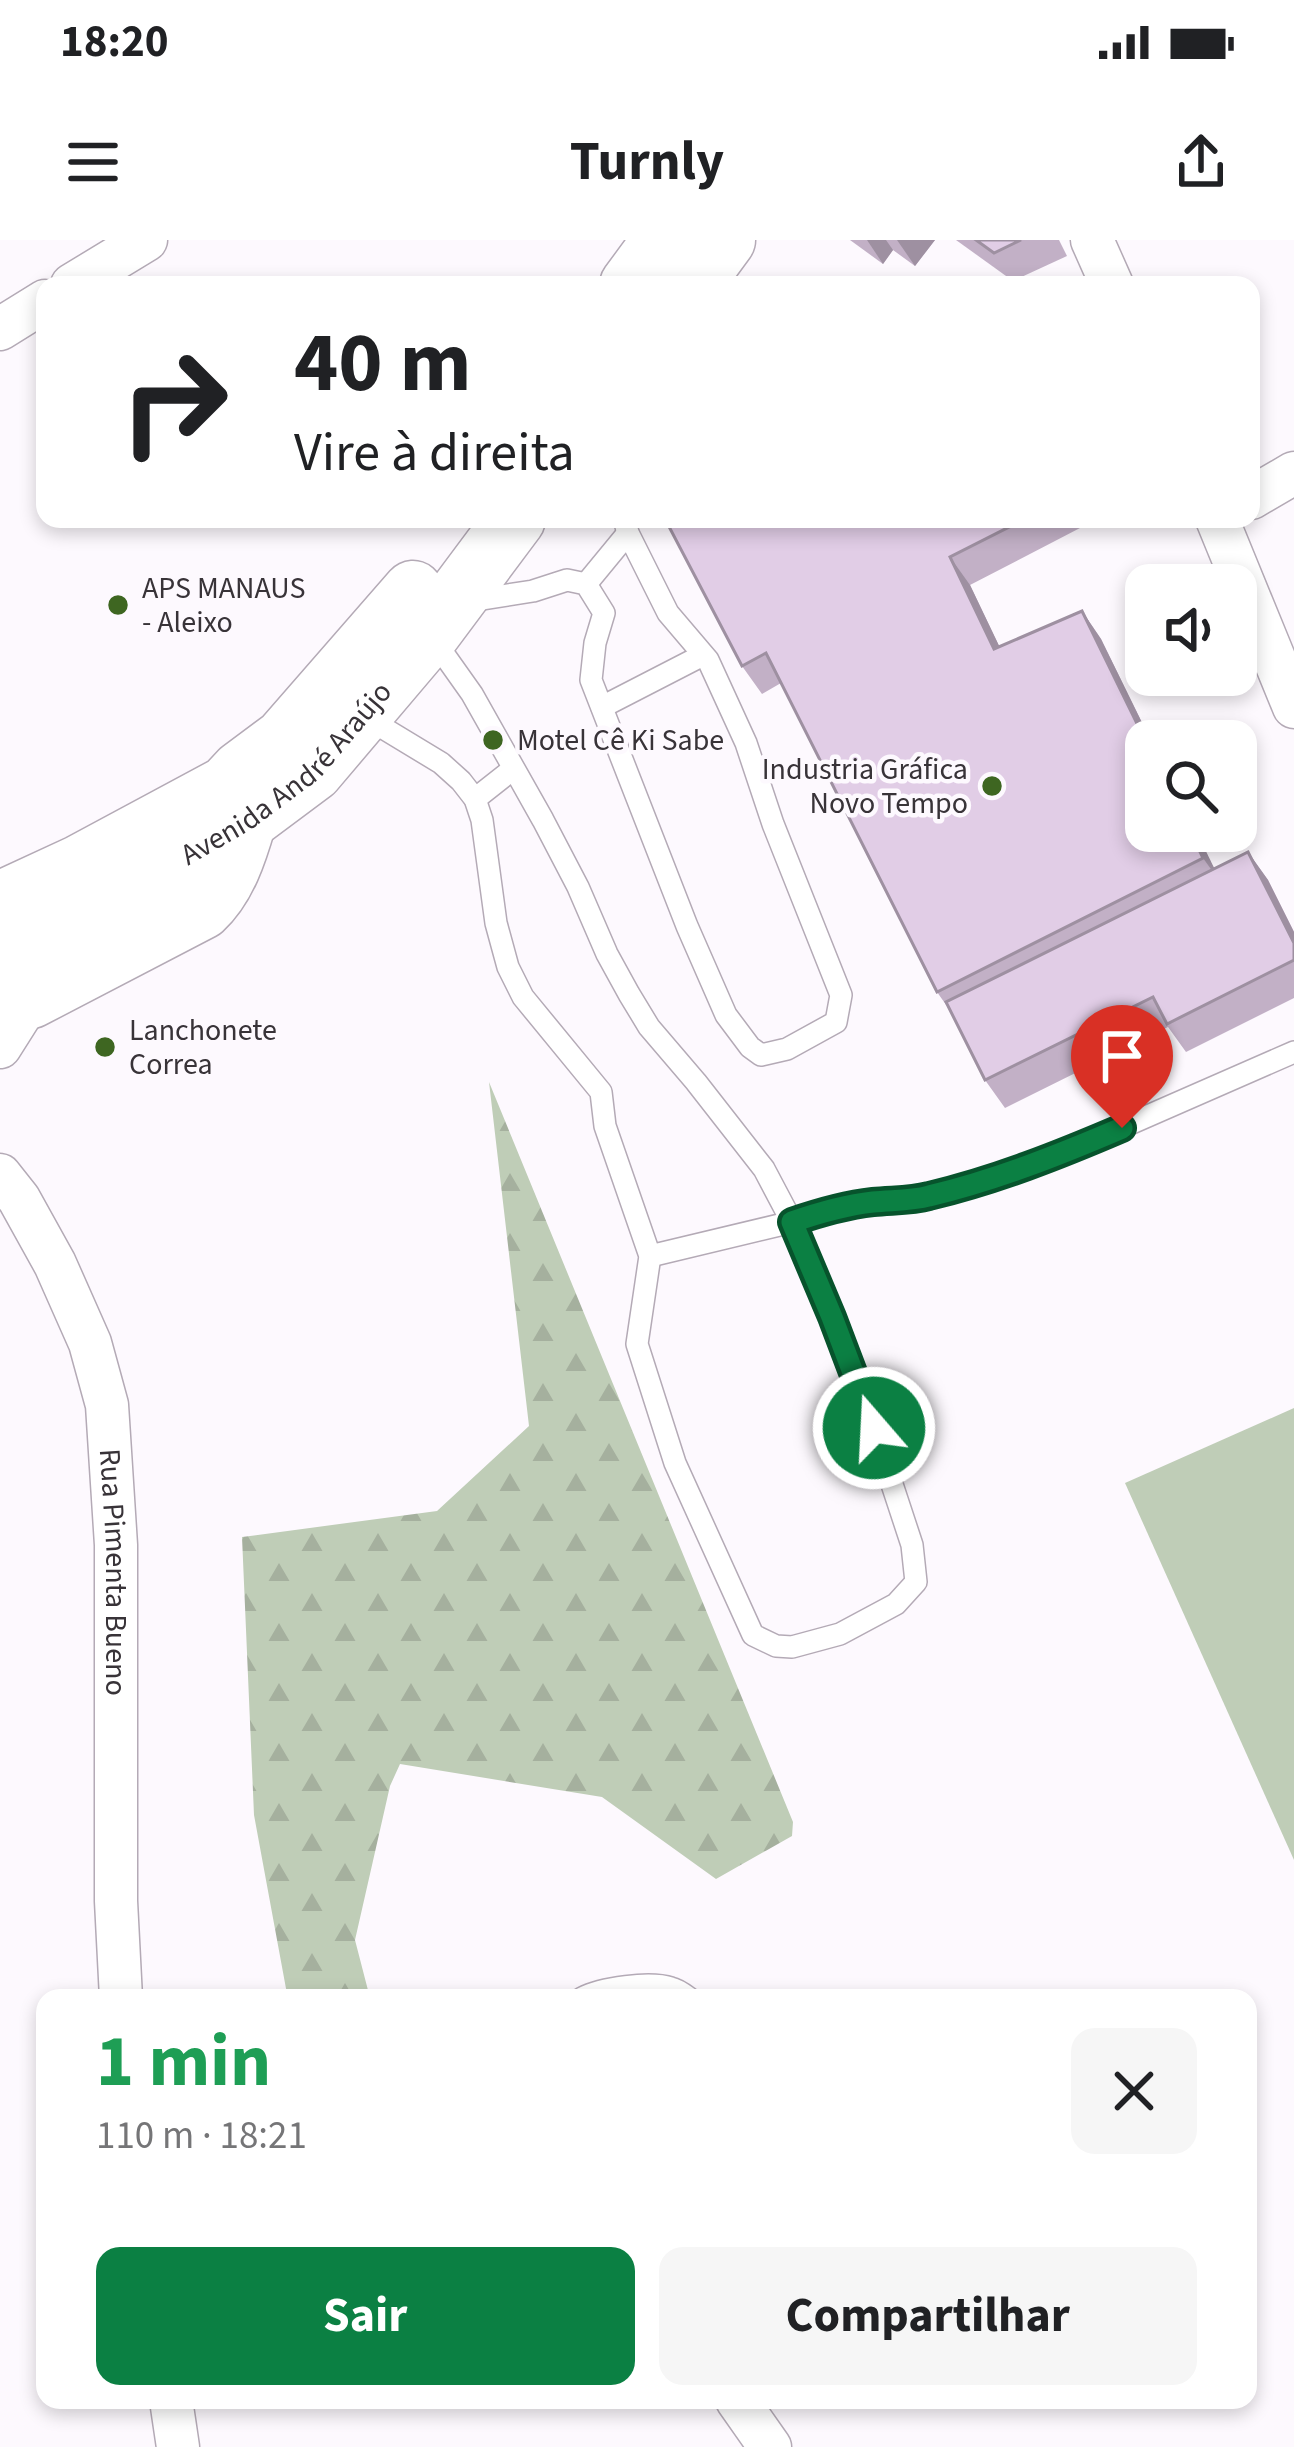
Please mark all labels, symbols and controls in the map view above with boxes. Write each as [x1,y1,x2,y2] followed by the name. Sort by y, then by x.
[60,10,169,74] text: 18:20
[570,124,724,201] text: Turnly
[60,129,126,195] icon: menu
[1168,129,1234,195] icon: share
[294,304,472,424] text: 40 m
[96,324,252,480] icon: right
[294,415,575,492] text: Vire à direita
[1125,564,1257,852] map controls
[1125,564,1257,696] button: sound
[142,567,305,644] place label: APS MANAUS - Aleixo
[105,592,131,618] marker: APS MANAUS - Aleixo
[173,672,402,876] street label: Avenida André Araújo
[517,719,724,762] place label: Motel Cê Ki Sabe
[1125,720,1257,852] button: search
[480,727,506,753] marker: Motel Cê Ki Sabe
[762,748,968,825] place label: Industria Gráfica Novo Tempo
[979,773,1005,799] marker: Industria Gráfica Novo Tempo
[1071,1005,1173,1128] pin
[129,1009,277,1086] place label: Lanchonete Correa
[1089,1023,1155,1089] icon: arrive
[92,1034,118,1060] marker: Lanchonete Correa
[811,1365,937,1491] position arrow
[88,1447,137,1696] street label: Rua Pimenta Bueno
[96,2011,271,2114] text: 1 min
[1071,2028,1197,2154] button: close
[96,2108,307,2164] text: 110 m · 18:21
[96,2247,635,2385] button: Sair
[659,2247,1197,2385] button: Compartilhar

